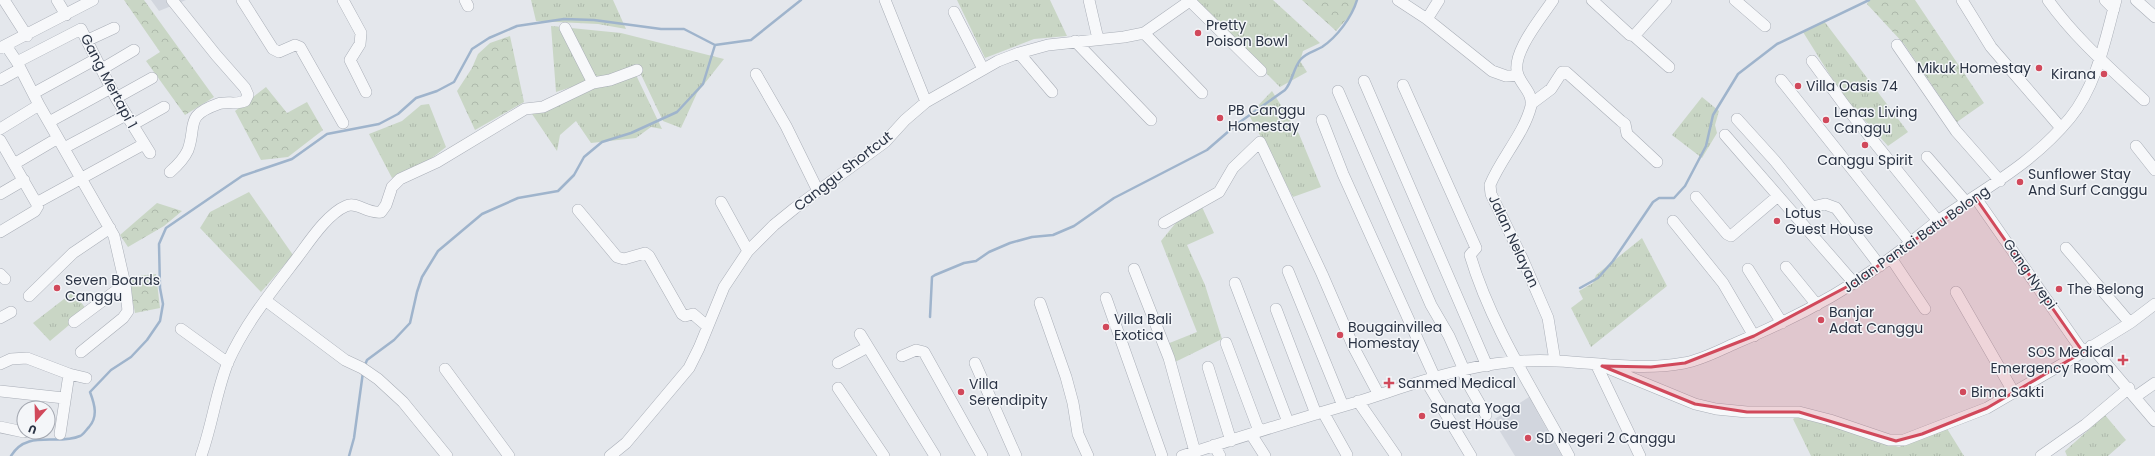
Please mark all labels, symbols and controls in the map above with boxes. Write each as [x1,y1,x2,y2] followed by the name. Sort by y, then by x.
[1206,15,1288,51] place label: Pretty Poison Bowl
[1193,28,1203,38] marker: Pretty Poison Bowl
[76,30,142,132] street label: Gang Mertapi 1
[1917,58,2031,78] place label: Mikuk Homestay
[2034,63,2044,73] marker: Mikuk Homestay
[2051,64,2096,84] place label: Kirana
[2099,69,2109,79] marker: Kirana
[1806,76,1898,96] place label: Villa Oasis 74
[1793,81,1803,91] marker: Villa Oasis 74
[1228,100,1306,136] place label: PB Canggu Homestay
[1834,102,1917,138] place label: Lenas Living Canggu
[1215,113,1225,123] marker: PB Canggu Homestay
[1821,115,1831,125] marker: Lenas Living Canggu
[790,126,896,216] street label: Canggu Shortcut
[1860,140,1870,150] marker: Canggu Spirit
[1817,150,1913,170] place label: Canggu Spirit
[2028,164,2147,200] place label: Sunflower Stay And Surf Canggu
[2015,177,2025,187] marker: Sunflower Stay And Surf Canggu
[1839,181,1993,297] street label: Jalan Pantai Batu Bolong
[1484,191,1544,291] street label: Jalan Nelayan
[1785,203,1874,239] place label: Lotus Guest House
[1772,216,1782,226] marker: Lotus Guest House
[1998,235,2062,313] street label: Gang Nyepi
[65,270,160,306] place label: Seven Boards Canggu
[2067,279,2144,299] place label: The Belong
[52,283,62,293] marker: Seven Boards Canggu
[2054,284,2064,294] marker: The Belong
[1829,302,1923,338] place label: Banjar Adat Canggu
[1114,309,1172,345] place label: Villa Bali Exotica
[1816,315,1826,325] marker: Banjar Adat Canggu
[1348,317,1442,353] place label: Bougainvillea Homestay
[1101,322,1111,332] marker: Villa Bali Exotica
[1335,330,1345,340] marker: Bougainvillea Homestay
[1990,342,2114,378] place label: SOS Medical Emergency Room
[2117,354,2129,366] marker: SOS Medical Emergency Room
[1398,373,1516,393] place label: Sanmed Medical
[969,374,1048,410] place label: Villa Serendipity
[1383,377,1395,389] marker: Sanmed Medical
[1971,382,2044,402] place label: Bima Sakti
[956,387,966,397] marker: Villa Serendipity
[1958,387,1968,397] marker: Bima Sakti
[1430,398,1520,434] place label: Sanata Yoga Guest House
[16,400,56,440] north arrow
[1417,411,1427,421] marker: Sanata Yoga Guest House
[26,420,39,438] text: U
[1536,428,1676,448] place label: SD Negeri 2 Canggu
[1523,433,1533,443] marker: SD Negeri 2 Canggu

